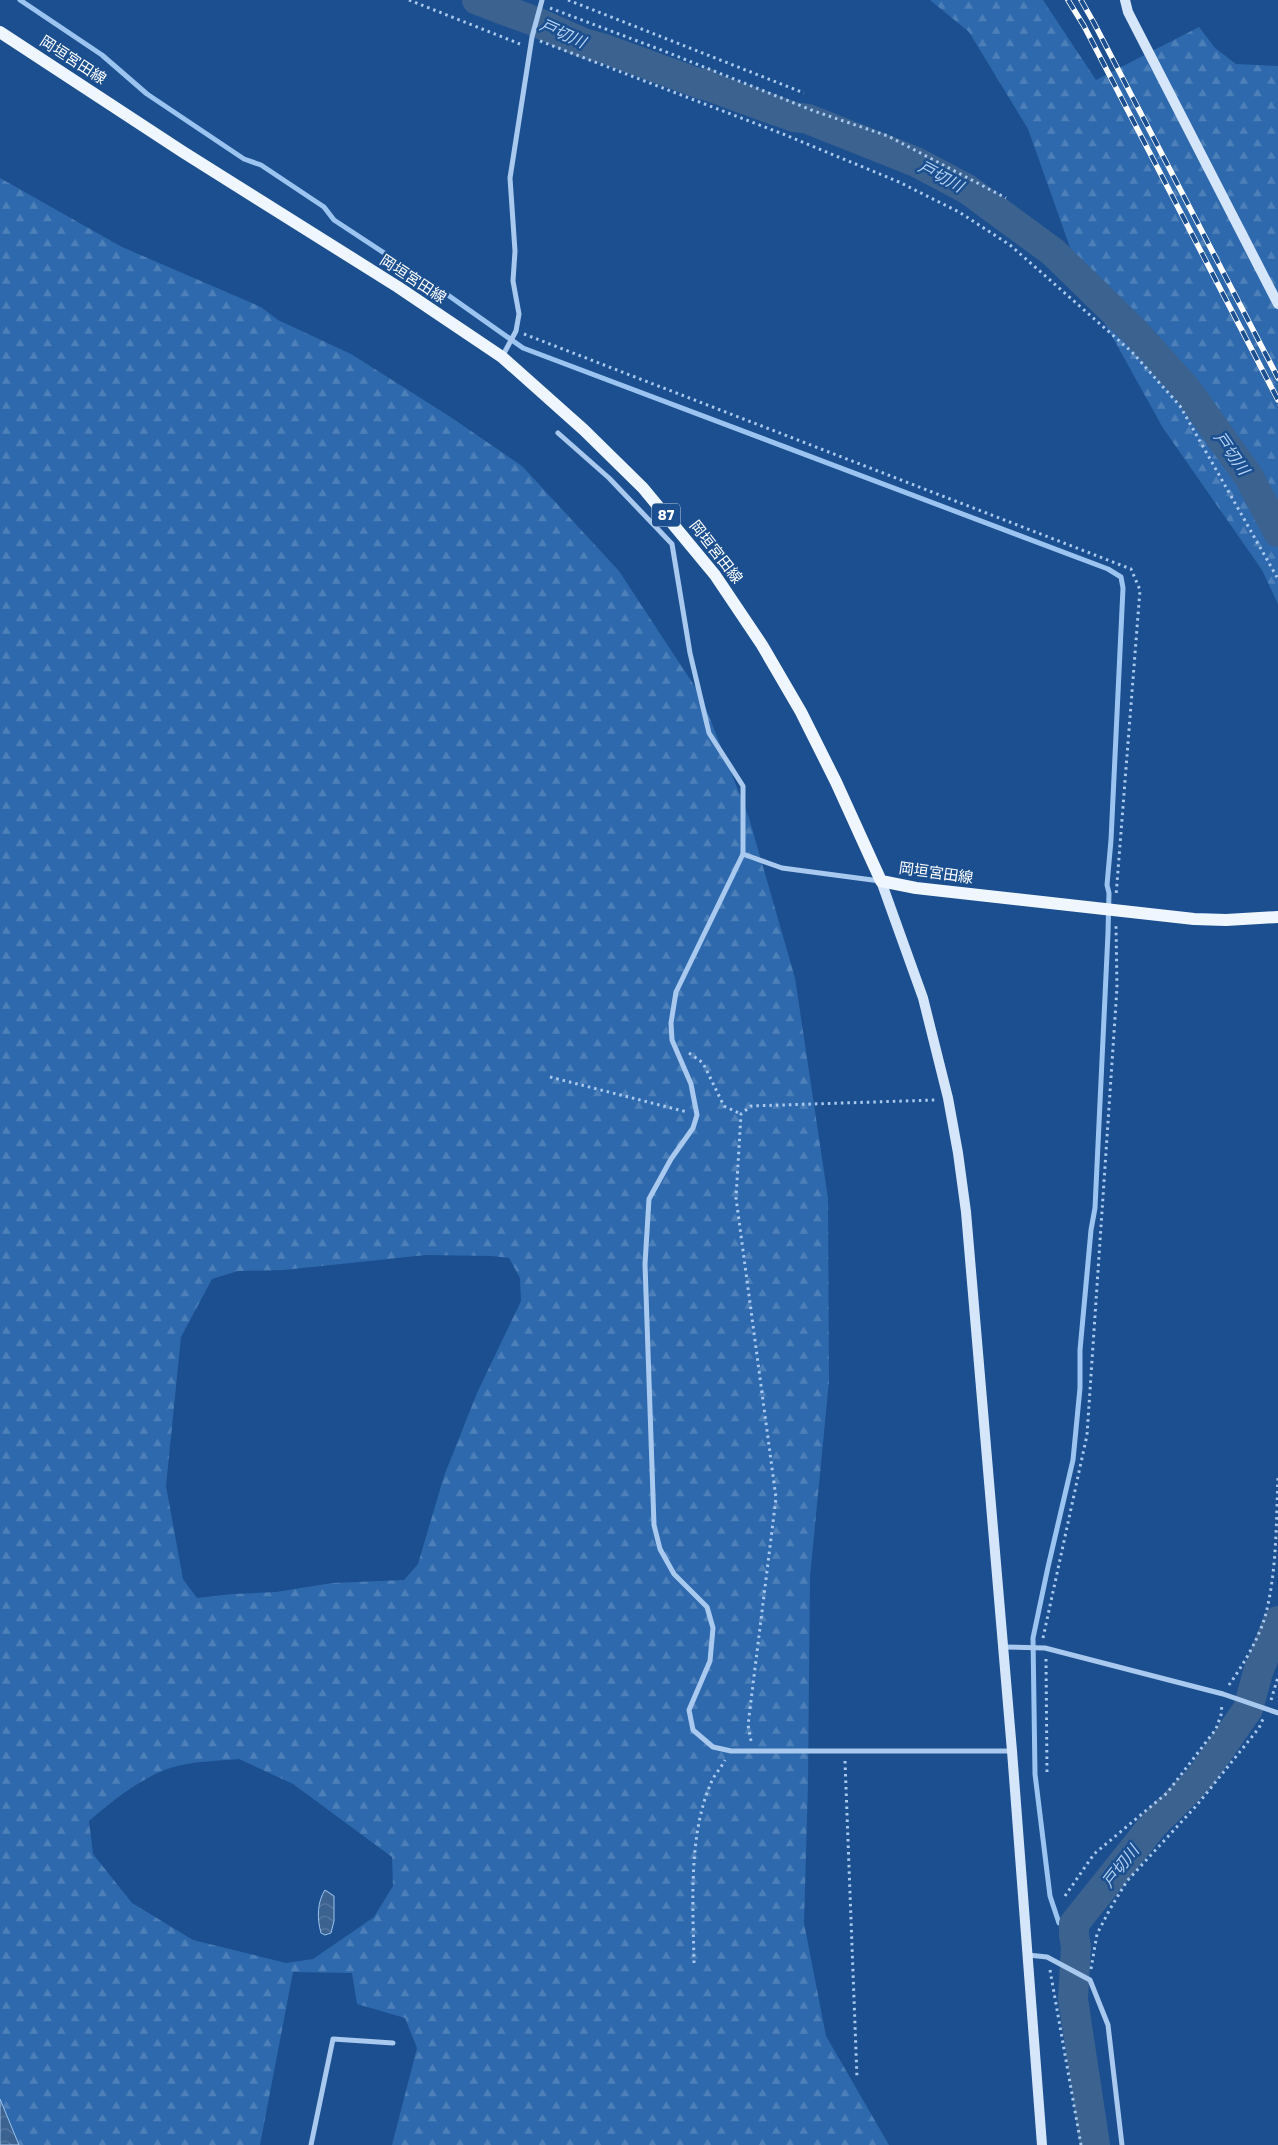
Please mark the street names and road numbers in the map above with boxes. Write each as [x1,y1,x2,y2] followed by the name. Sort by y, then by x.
[37,31,110,87] street label: 岡垣宮田線
[377,250,450,306] street label: 岡垣宮田線
[652,504,680,526] road number: 87
[687,516,747,586] street label: 岡垣宮田線
[898,858,975,886] street label: 岡垣宮田線

